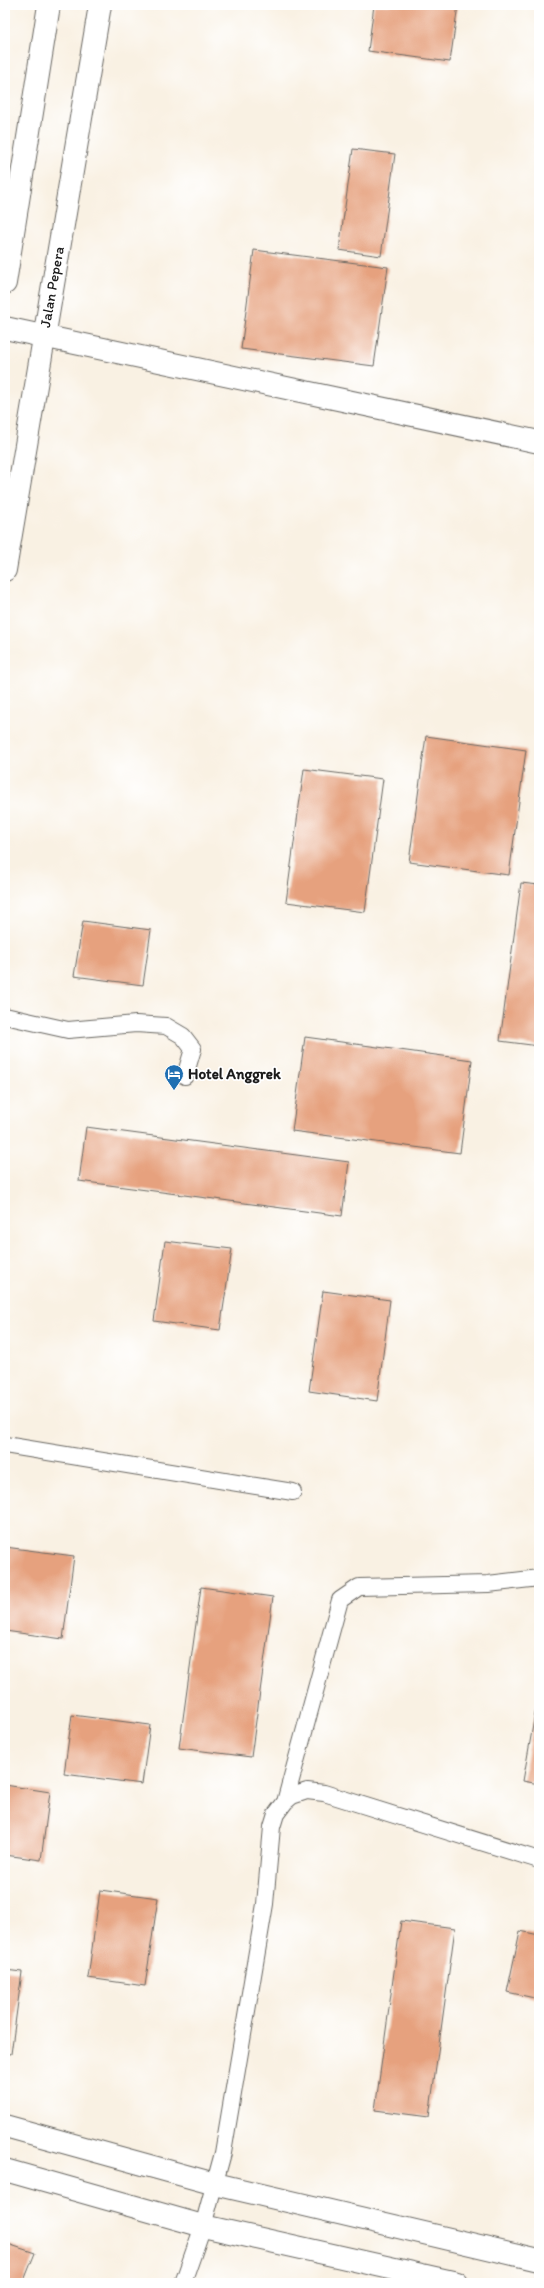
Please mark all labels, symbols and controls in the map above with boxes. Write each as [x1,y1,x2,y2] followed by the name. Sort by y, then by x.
[36,244,68,329] street label: Jalan Pepera
[163,1063,185,1091] hotel icon: Hotel Anggrek
[188,1065,281,1084] place label: Hotel Anggrek

